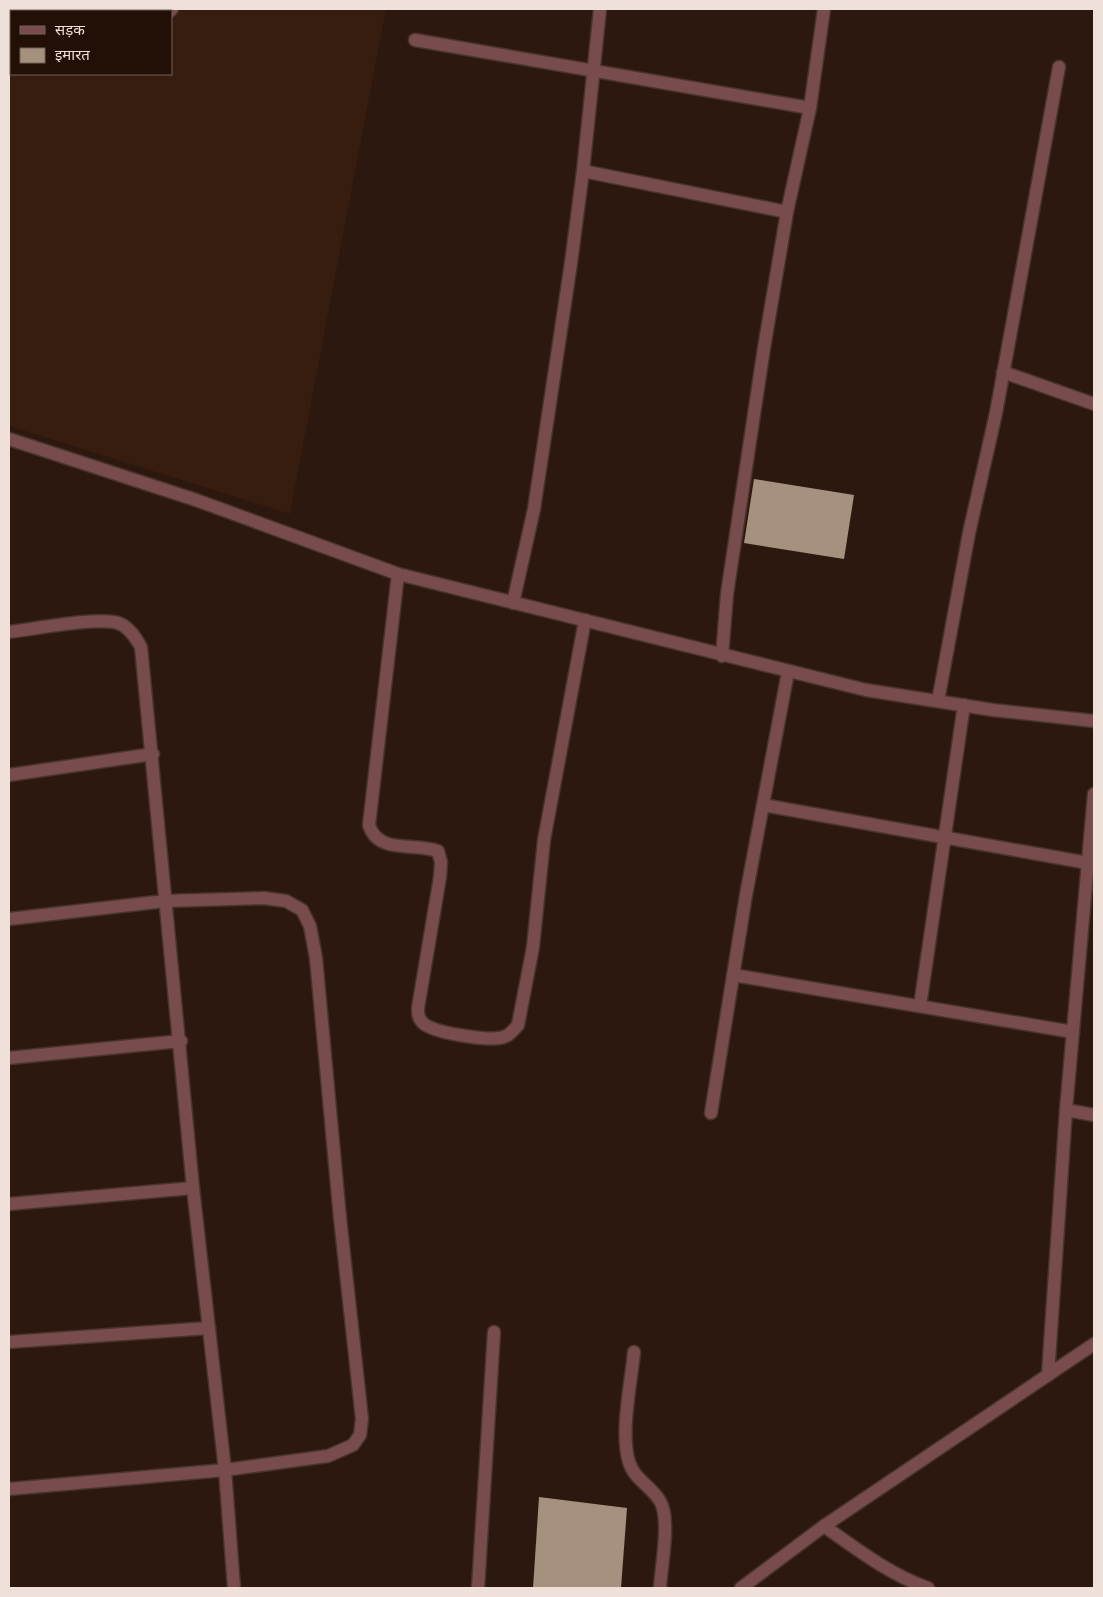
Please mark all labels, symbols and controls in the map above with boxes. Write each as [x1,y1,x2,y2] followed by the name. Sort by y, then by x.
[10,10,172,75] legend
[55,20,85,39] text: सड़क
[55,45,90,64] text: इमारत

